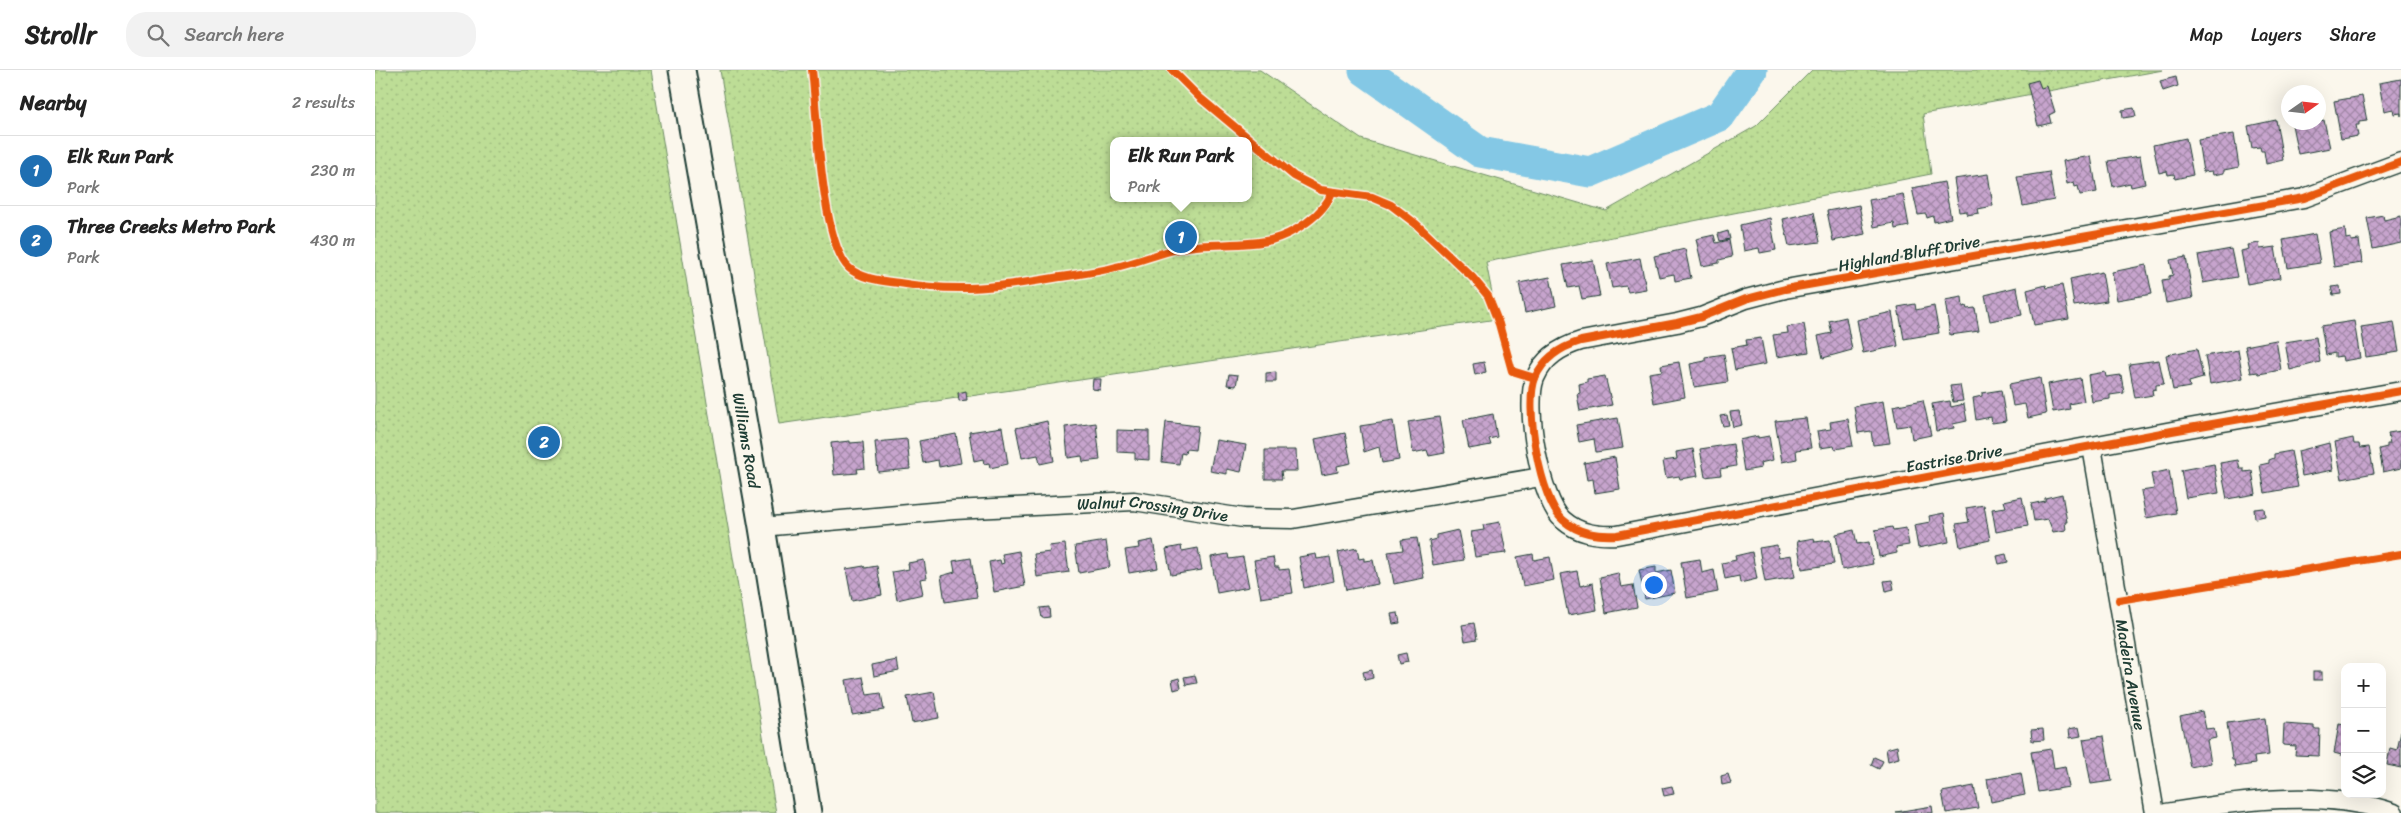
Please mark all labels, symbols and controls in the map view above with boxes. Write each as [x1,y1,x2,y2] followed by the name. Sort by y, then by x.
[126,12,476,57] search box
[25,14,96,56] text: Strollr
[184,18,284,51] text: Search here
[2190,19,2223,51] text: Map
[2251,19,2302,51] text: Layers
[2330,19,2376,51] text: Share
[144,21,172,49] icon: search
[20,84,86,122] text: Nearby
[2281,85,2326,130] north arrow
[292,88,355,117] text: 2 results
[1110,137,1252,202] popup
[1128,139,1234,172] text: Elk Run Park
[67,140,174,173] text: Elk Run Park
[33,156,39,185] text: 1
[310,156,355,185] text: 230 m
[1128,172,1161,201] text: Park
[67,173,100,202] text: Park
[67,210,276,243] text: Three Creeks Metro Park
[1165,218,1197,256] pin: 1
[31,226,41,255] text: 2
[310,226,355,255] text: 430 m
[1836,227,1982,280] street label: Highland Bluff Drive
[67,243,100,272] text: Park
[724,390,769,492] street label: Williams Road
[528,423,560,461] pin: 2
[1903,436,2005,481] street label: Eastrise Drive
[1076,487,1230,531] street label: Walnut Crossing Drive
[1641,572,1667,598] your location
[2107,617,2155,733] street label: Madeira Avenue
[2341,663,2386,798] map controls
[2341,663,2386,708] button: +
[2341,708,2386,753] button: −
[2341,753,2386,798] button: layers

